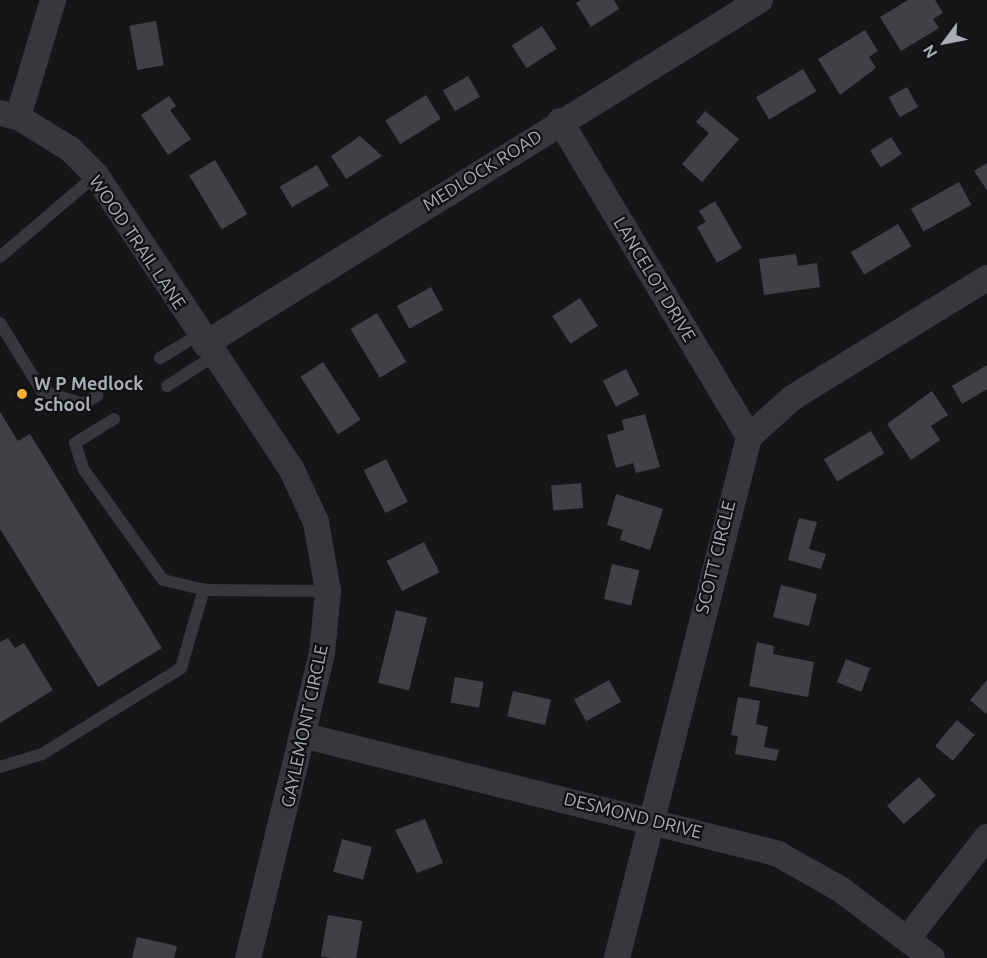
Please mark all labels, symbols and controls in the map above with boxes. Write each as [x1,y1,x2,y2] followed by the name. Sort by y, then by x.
[915,12,975,72] north arrow
[919,42,941,61] text: N
[418,125,546,215] street label: MEDLOCK ROAD
[85,171,191,313] street label: WOOD TRAIL LANE
[609,213,701,345] street label: LANCELOT DRIVE
[34,373,143,416] place label: W P Medlock School
[15,387,29,401] marker: W P Medlock School
[691,498,739,616] street label: SCOTT CIRCLE
[276,643,332,809] street label: GAYLEMONT CIRCLE
[562,787,704,843] street label: DESMOND DRIVE

